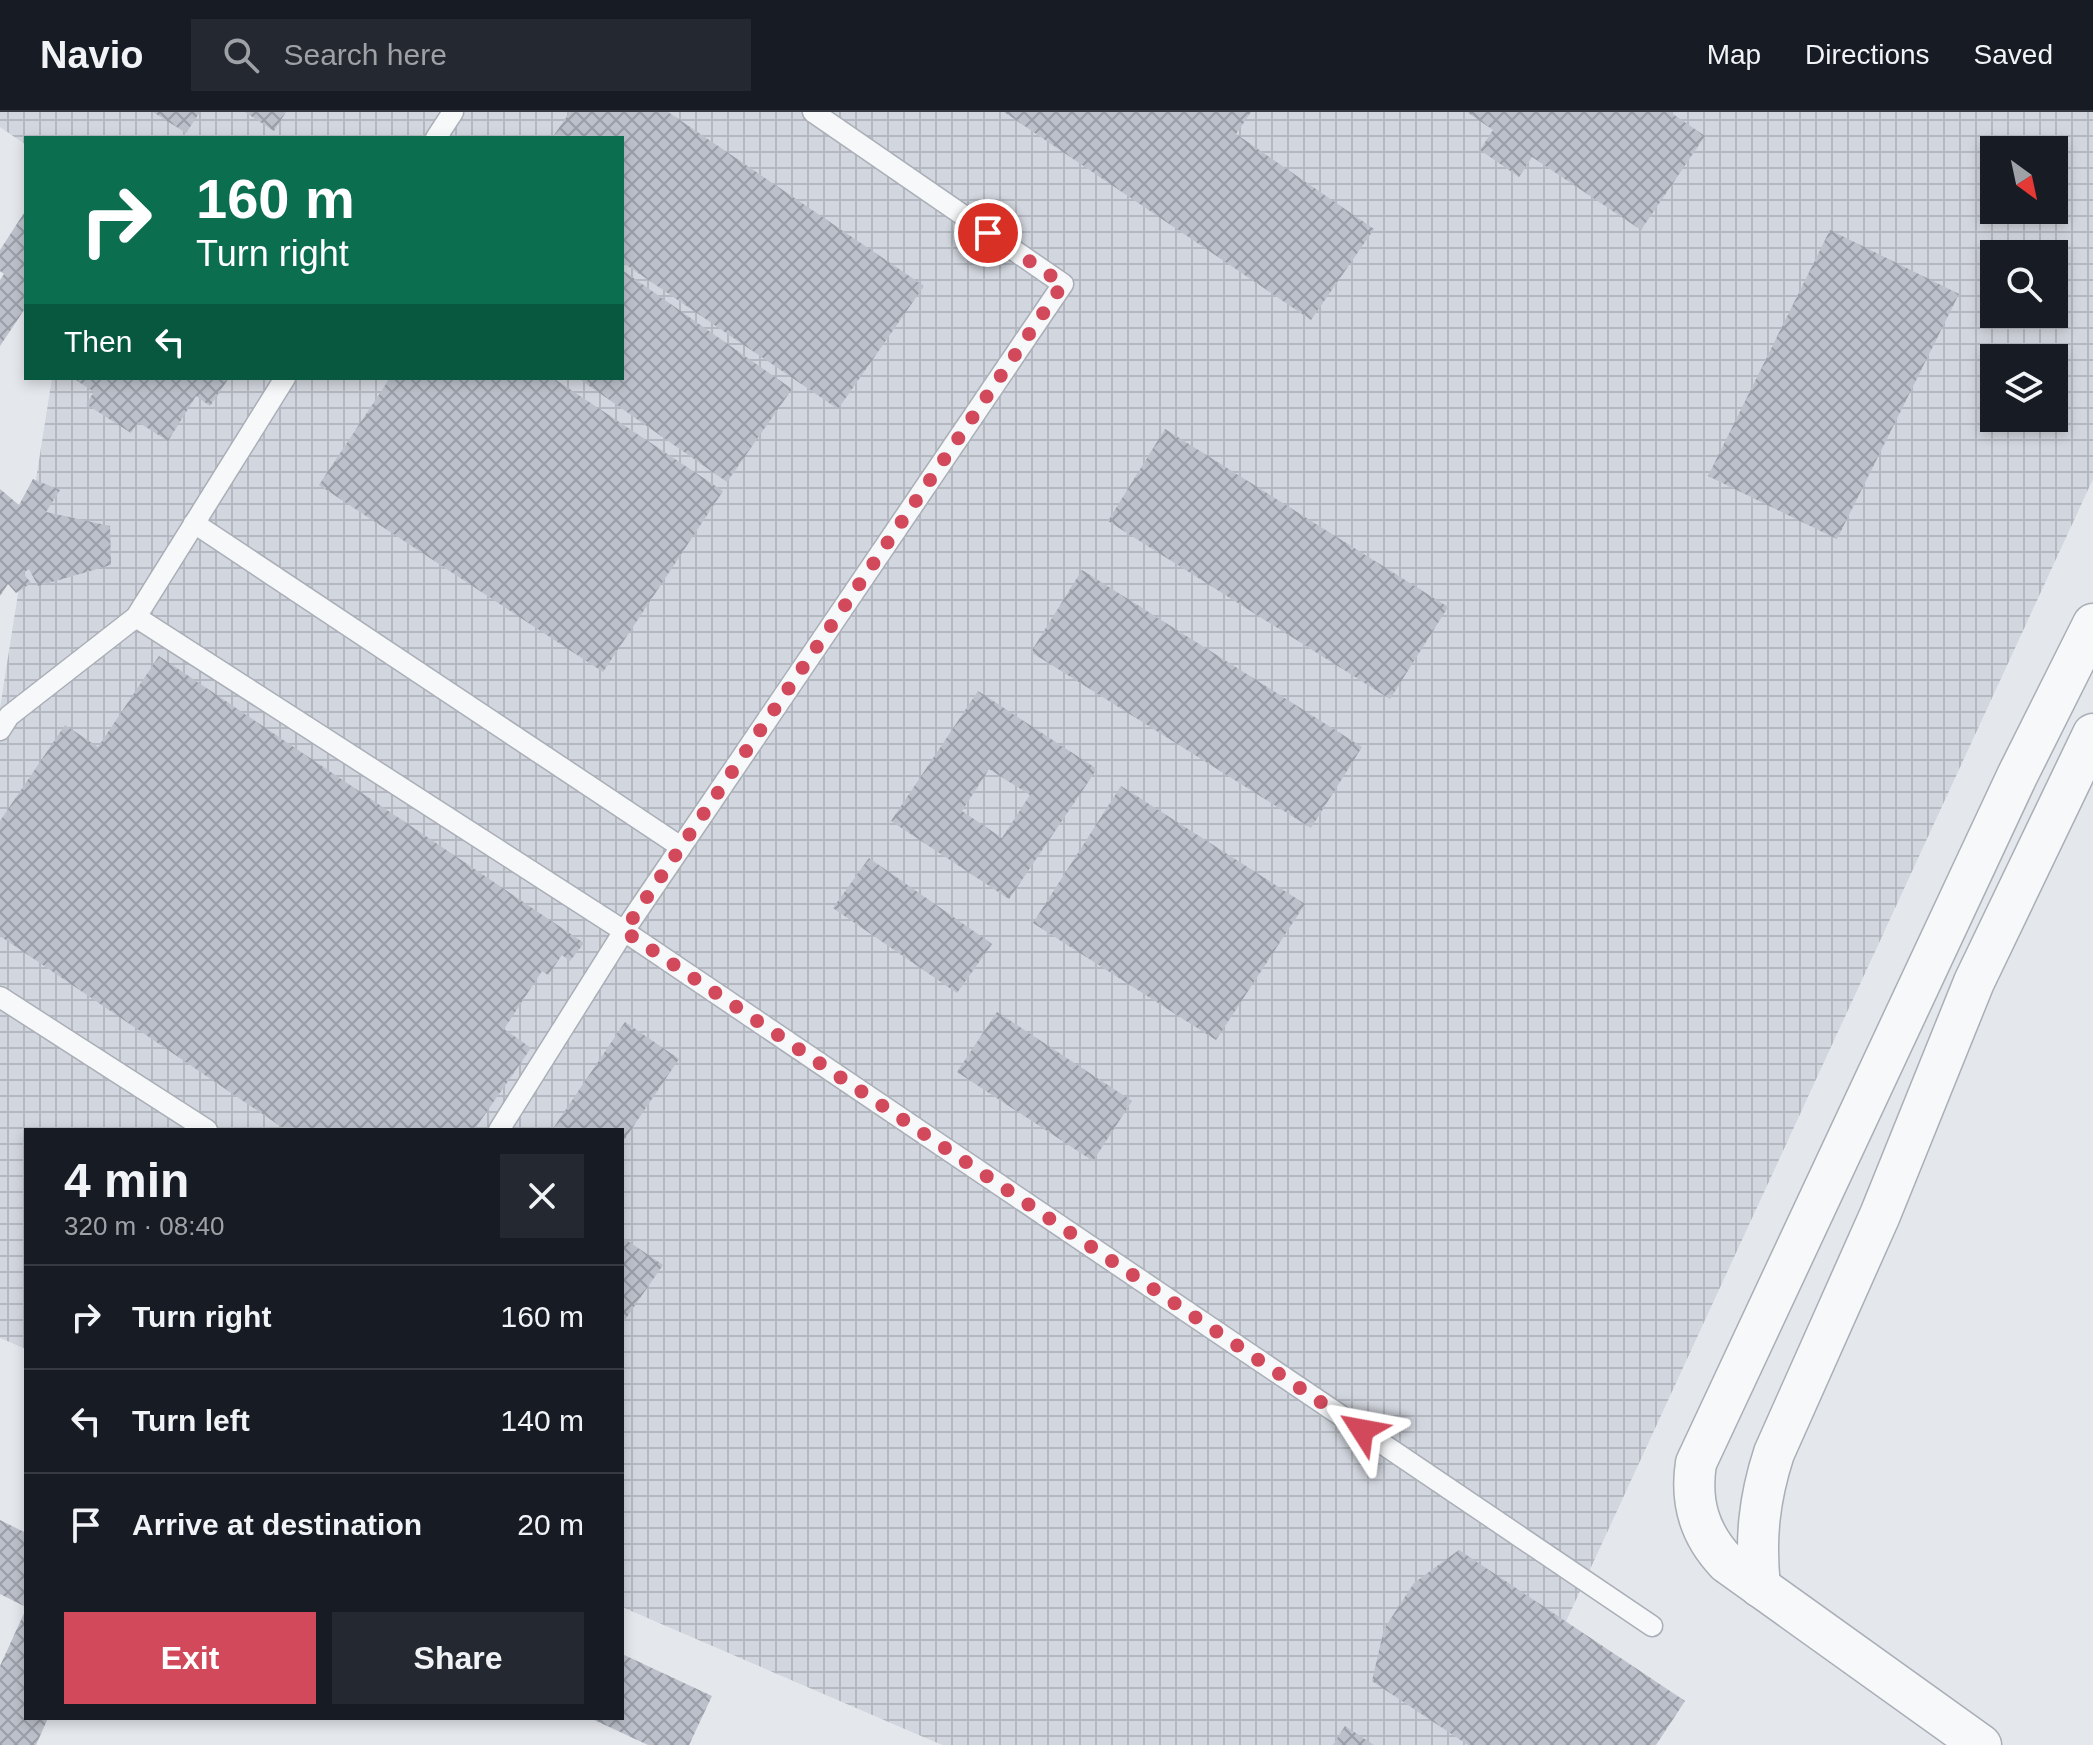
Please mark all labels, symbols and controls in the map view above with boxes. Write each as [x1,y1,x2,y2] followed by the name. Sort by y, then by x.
[191,19,751,91] search box
[219,33,263,77] icon: search
[40,34,143,76] text: Navio
[283,38,447,71] text: Search here
[1707,39,1761,70] text: Map
[1805,39,1930,70] text: Directions
[1974,39,2053,70] text: Saved
[1980,136,2068,224] north arrow
[1980,136,2068,432] map controls
[196,167,355,230] text: 160 m
[64,168,168,272] icon: right
[954,199,1022,267] pin
[966,211,1010,255] icon: arrive
[196,233,349,274] text: Turn right
[1980,240,2068,328] button: search
[148,320,192,364] icon: left
[64,325,132,358] text: Then
[1980,344,2068,432] button: layers
[64,1154,189,1207] text: 4 min
[500,1154,584,1238] button: close
[64,1211,224,1241] text: 320 m · 08:40
[64,1295,108,1339] icon: right
[132,1300,271,1333] text: Turn right
[501,1300,584,1333] text: 160 m
[1320,1388,1404,1472] position arrow
[64,1399,108,1443] icon: left
[132,1404,250,1437] text: Turn left
[501,1404,584,1437] text: 140 m
[64,1503,108,1547] icon: arrive
[132,1508,422,1541] text: Arrive at destination
[517,1508,584,1541] text: 20 m
[64,1612,316,1704] button: Exit
[332,1612,584,1704] button: Share

